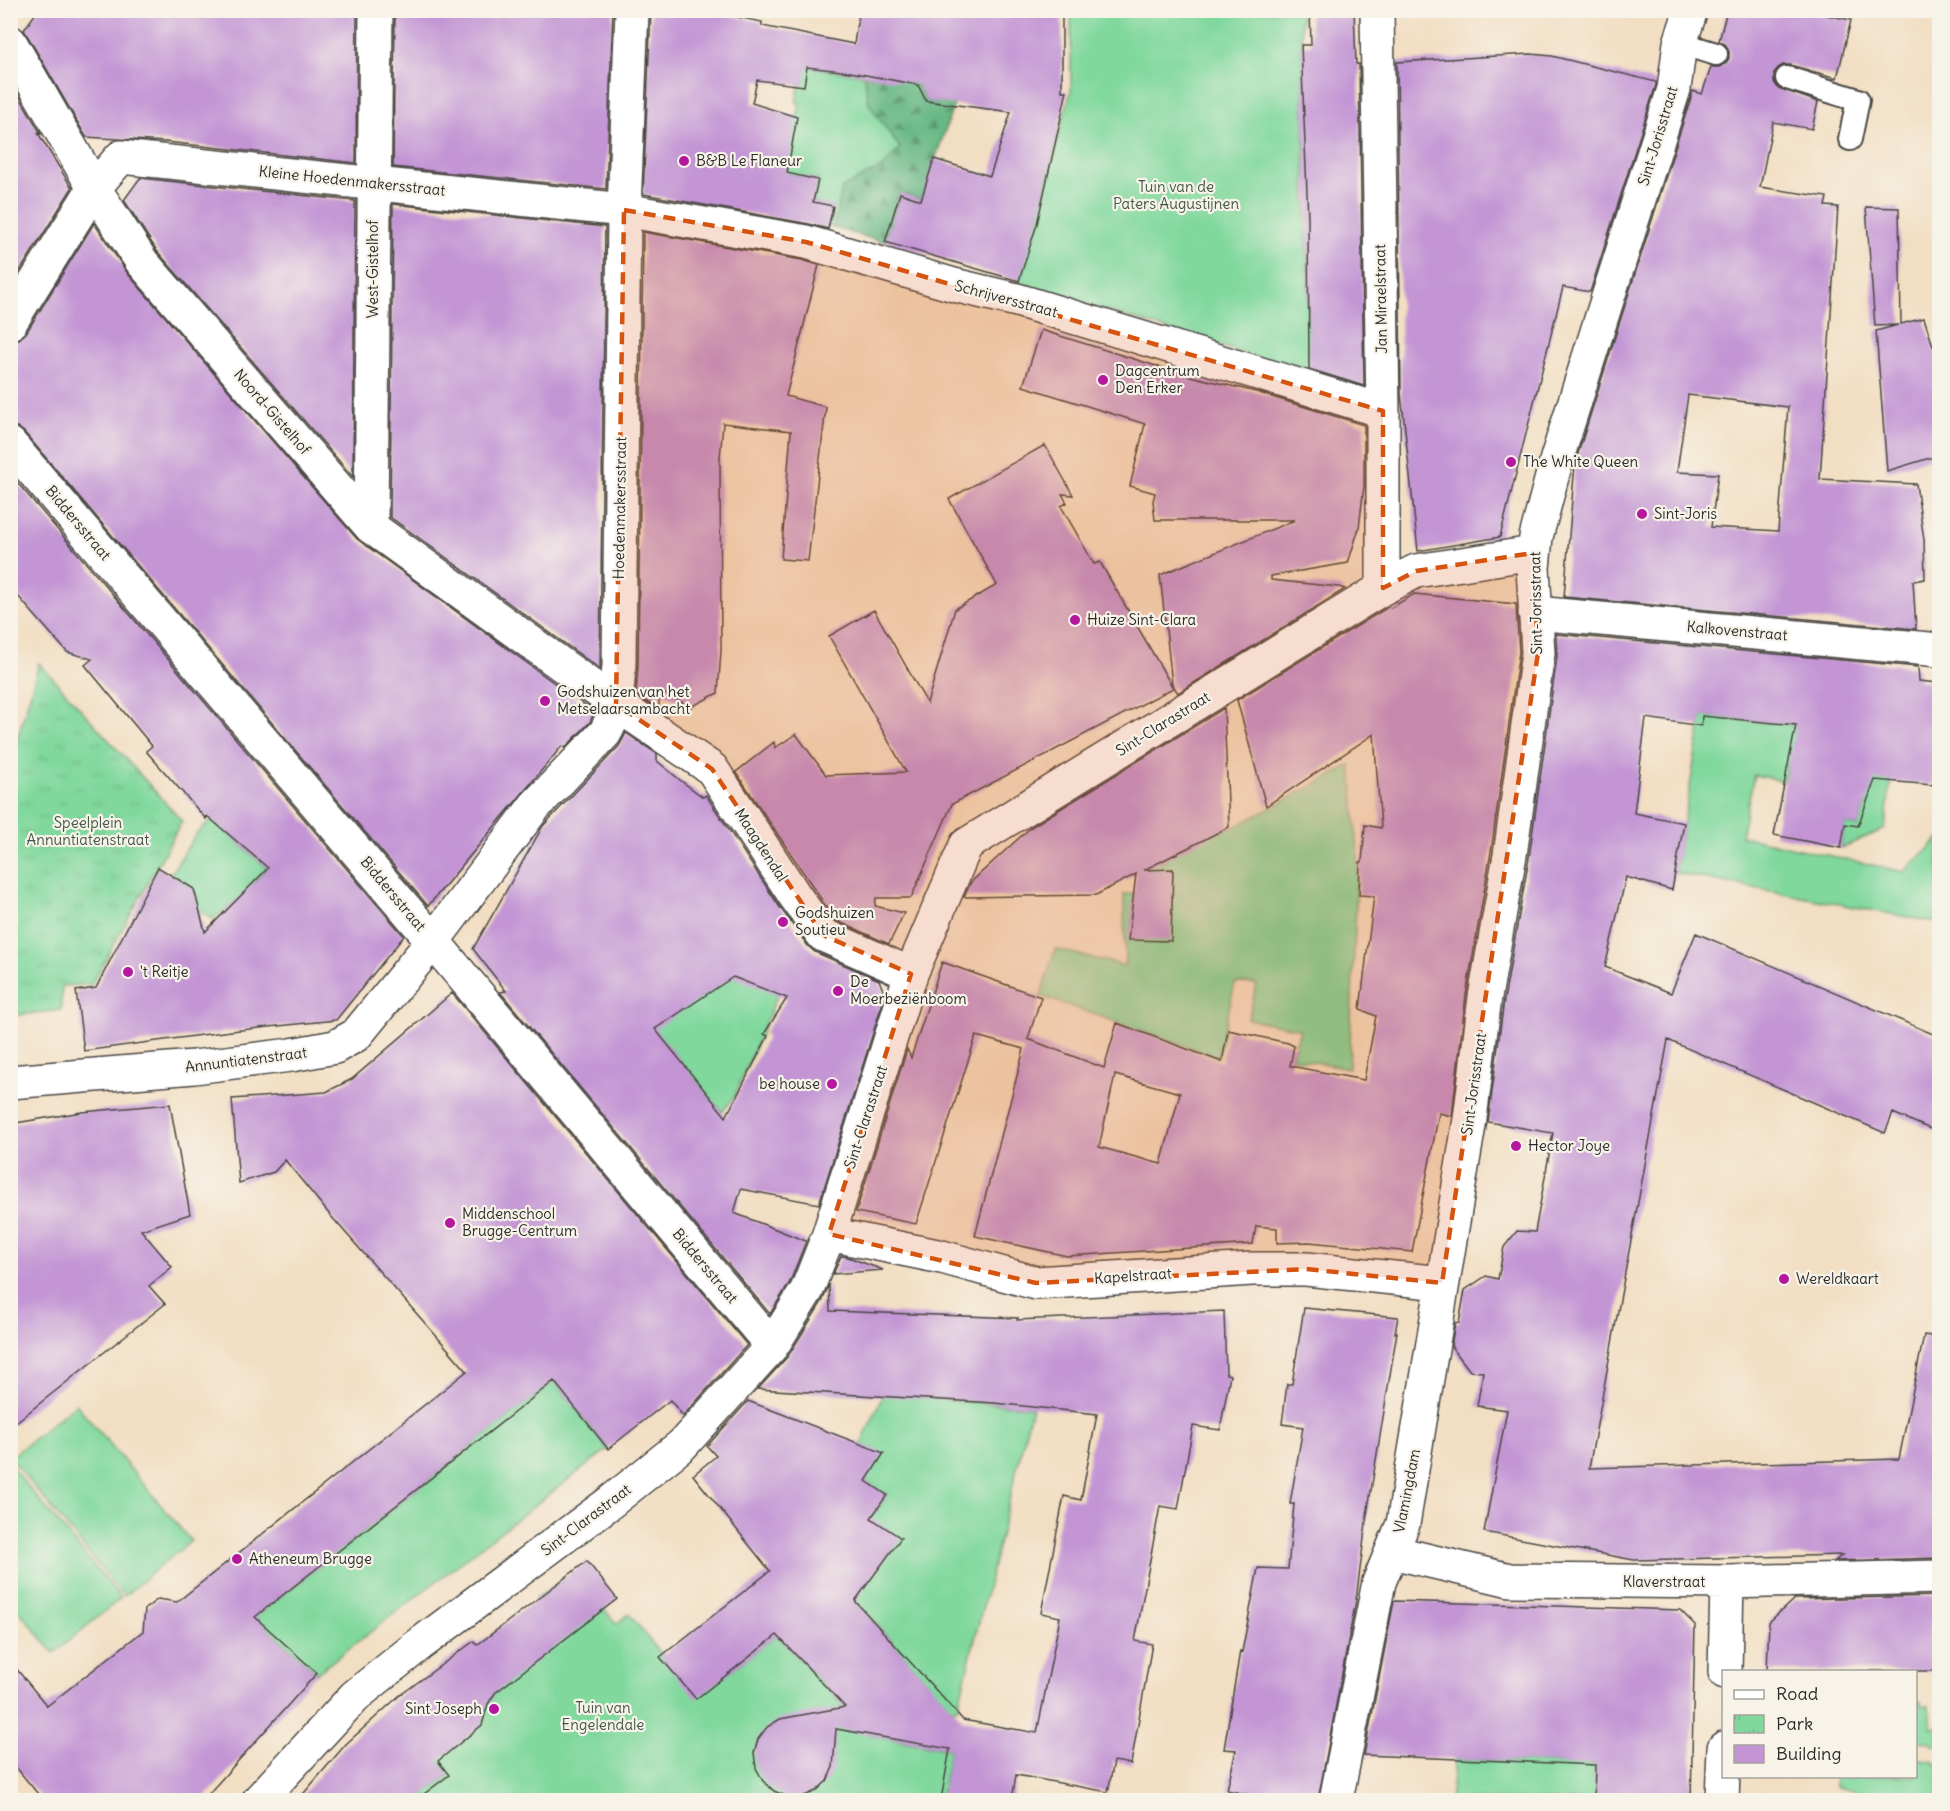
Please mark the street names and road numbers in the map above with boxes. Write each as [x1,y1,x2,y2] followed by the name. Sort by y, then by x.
[1633,84,1682,188] street label: Sint-Jorisstraat
[258,161,446,200] street label: Kleine Hoedenmakersstraat
[363,219,382,318] street label: West-Gistelhof
[1370,244,1391,354] street label: Jan Miraelstraat
[953,276,1060,321] street label: Schrijversstraat
[230,365,315,459] street label: Noord-Gistelhof
[609,436,630,580] street label: Hoedenmakersstraat
[42,481,115,564] street label: Biddersstraat
[1525,551,1546,655] street label: Sint-Jorisstraat
[1686,617,1788,644] street label: Kalkovenstraat
[1112,687,1213,760] street label: Sint-Clarastraat
[731,804,792,885] street label: Maagdendal
[357,852,430,935] street label: Biddersstraat
[1457,1032,1490,1136] street label: Sint-Jorisstraat
[184,1043,308,1076] street label: Annuntiatenstraat
[840,1063,891,1171] street label: Sint-Clarastraat
[669,1224,742,1307] street label: Biddersstraat
[1094,1263,1172,1288] street label: Kapelstraat
[1389,1447,1424,1535] street label: Vlamingdam
[537,1480,634,1560] street label: Sint-Clarastraat
[1623,1572,1705,1591] street label: Klaverstraat

